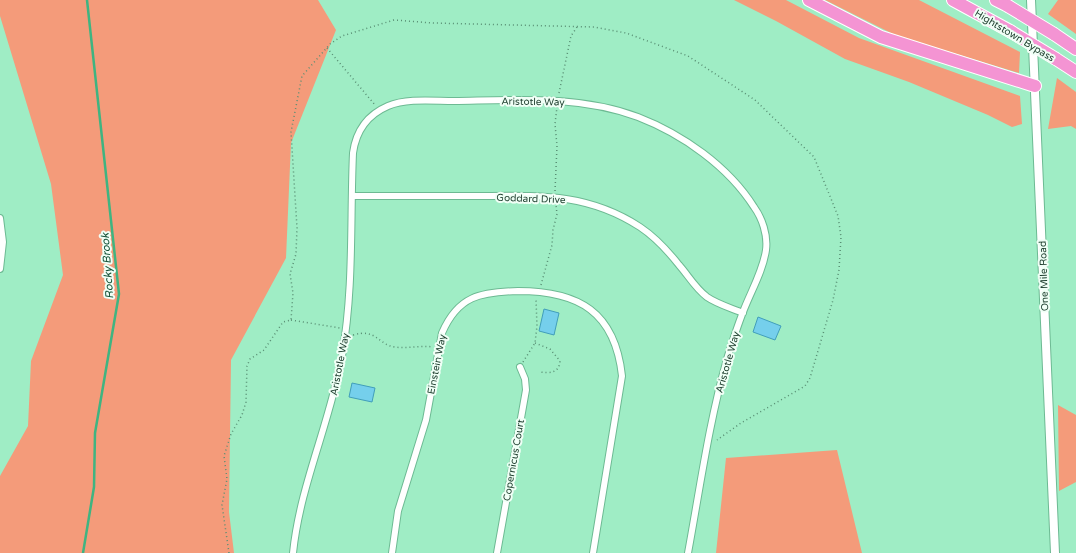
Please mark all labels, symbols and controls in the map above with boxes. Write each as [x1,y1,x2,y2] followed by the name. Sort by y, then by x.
[972,7,1057,65] street label: Hightstown Bypass
[501,95,565,109] street label: Aristotle Way
[496,192,566,206] street label: Goddard Drive
[99,232,116,299] water label: Rocky Brook
[1037,241,1051,311] street label: One Mile Road
[713,330,743,394] street label: Aristotle Way
[328,331,352,396] street label: Aristotle Way
[425,333,449,395] street label: Einstein Way
[501,418,527,502] street label: Copernicus Court

